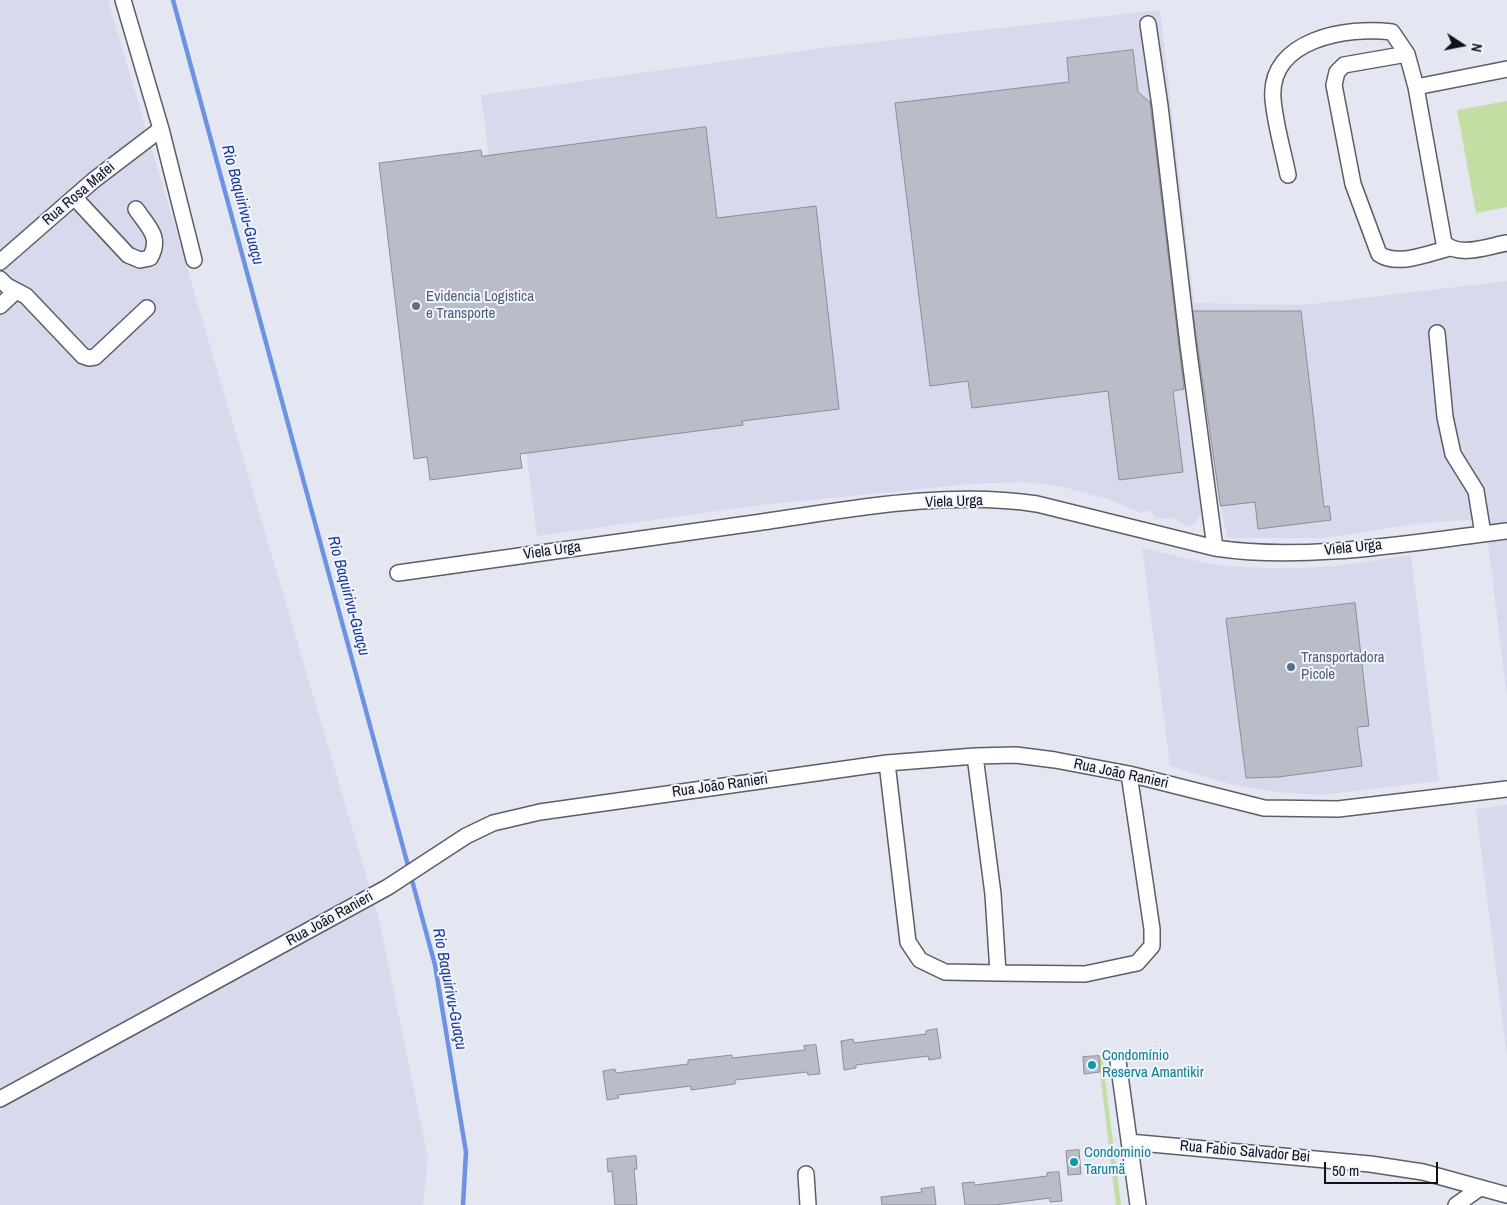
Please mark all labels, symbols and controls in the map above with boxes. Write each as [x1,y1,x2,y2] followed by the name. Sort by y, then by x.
[1437,20,1487,70] north arrow
[1467,42,1486,54] text: N
[217,143,267,267] water label: Rio Baquirivu-Guaçu
[39,159,119,229] street label: Rua Rosa Mafei
[426,288,534,323] place label: Evidencia Logistica e Transporte
[410,300,422,312] marker: Evidencia Logistica e Transporte
[925,492,983,512] street label: Viela Urga
[323,534,373,658] water label: Rio Baquirivu-Guaçu
[1323,536,1383,560] street label: Viela Urga
[522,538,582,564] street label: Viela Urga
[1301,649,1385,684] place label: Transportadora Picole
[1285,661,1297,673] marker: Transportadora Picole
[1072,755,1170,793] street label: Rua João Ranieri
[671,770,769,802] street label: Rua João Ranieri
[283,888,377,950] street label: Rua João Ranieri
[428,927,470,1051] water label: Rio Baquirivu-Guaçu
[1102,1047,1204,1082] place label: Condomínio Reserva Amantikir
[1086,1059,1098,1071] marker: Condomínio Reserva Amantikir
[1179,1137,1311,1167] street label: Rua Fabio Salvador Bei
[1084,1144,1151,1179] place label: Condominio Tarumã
[1327,1152,1441,1184] scale bar
[1068,1156,1080,1168] marker: Condominio Tarumã
[1332,1160,1359,1181] text: 50 m

